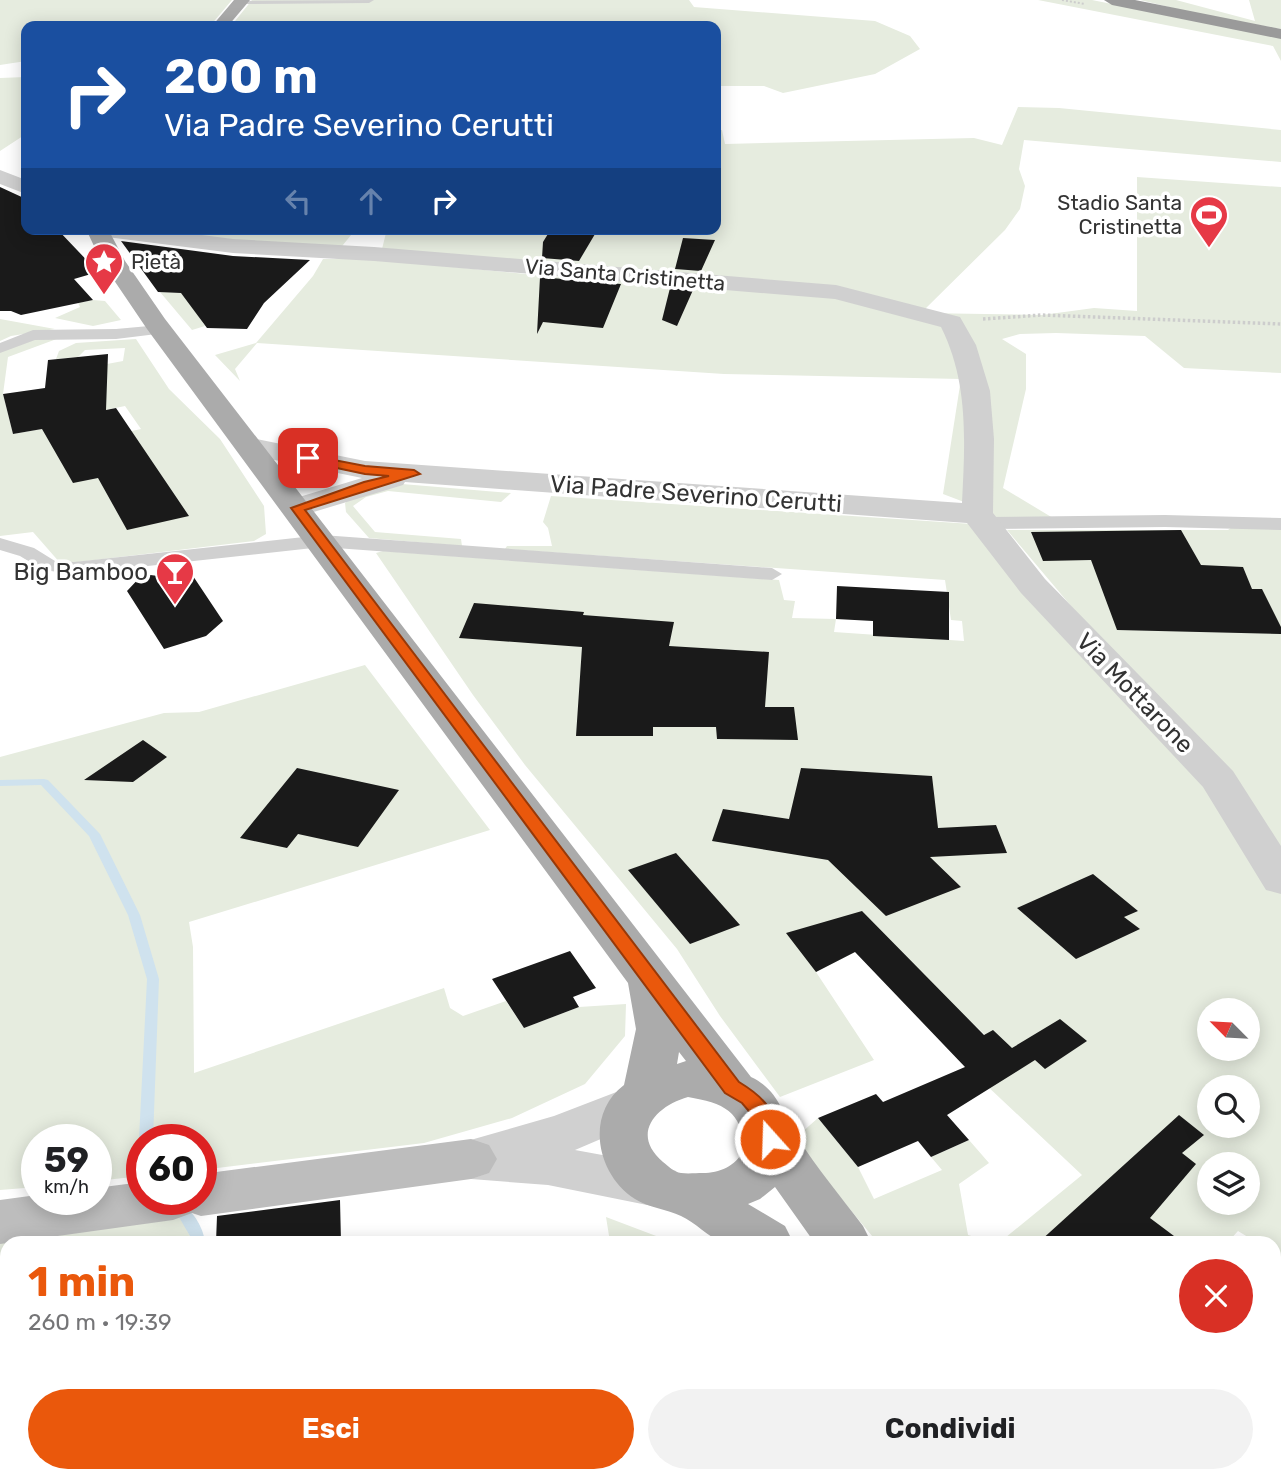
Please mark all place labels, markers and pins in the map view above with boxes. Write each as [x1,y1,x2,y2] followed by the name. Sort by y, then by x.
[1057,190,1182,239] place label: Stadio Santa Cristinetta
[1188,194,1230,249] sports icon: Stadio Santa Cristinetta
[83,241,125,296] place icon: Pietà
[131,249,181,274] place label: Pietà
[278,428,338,488] pin
[154,551,196,606] bar icon: Big Bamboo
[14,558,148,586] place label: Big Bamboo

